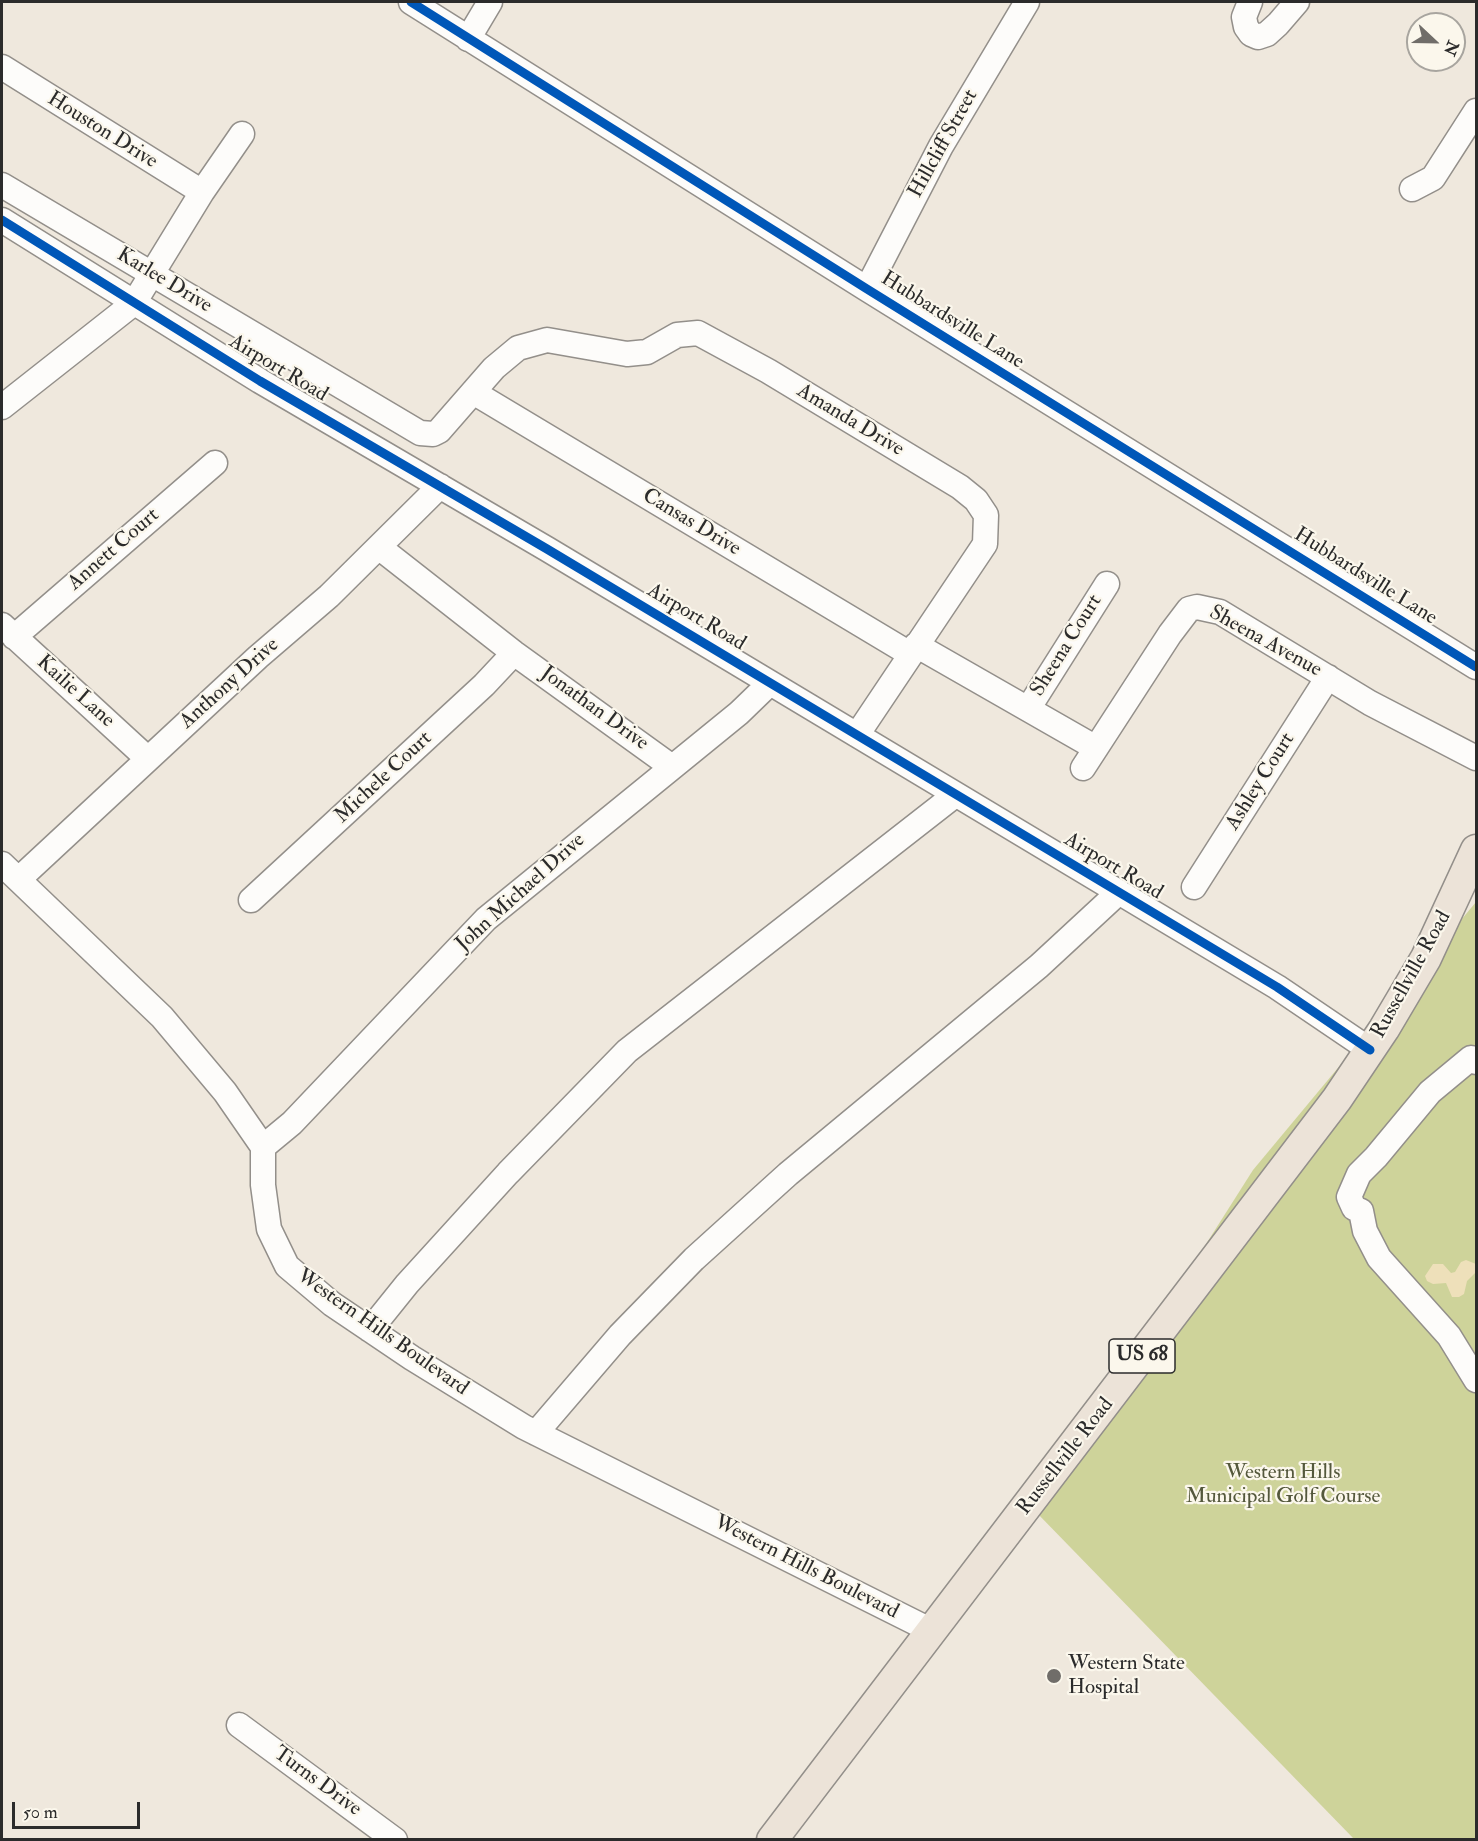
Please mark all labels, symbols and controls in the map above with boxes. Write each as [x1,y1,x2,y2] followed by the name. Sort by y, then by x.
[1406,12,1466,72] north arrow
[1439,38,1463,58] text: N
[904,85,984,203] street label: Hillcliff Street
[42,87,162,175] street label: Houston Drive
[112,243,216,319] street label: Karlee Drive
[876,267,1028,375] street label: Hubbardsville Lane
[224,330,332,408] street label: Airport Road
[792,379,908,463] street label: Amanda Drive
[637,484,745,562] street label: Cansas Drive
[63,503,165,597] street label: Annett Court
[1289,523,1441,631] street label: Hubbardsville Lane
[642,579,750,657] street label: Airport Road
[1026,591,1108,701] street label: Sheena Court
[1204,601,1326,683] street label: Sheena Avenue
[175,633,285,735] street label: Anthony Drive
[31,650,119,734] street label: Kailie Lane
[535,661,653,757] street label: Jonathan Drive
[330,727,438,829] street label: Michele Court
[1221,729,1301,835] street label: Ashley Court
[451,828,591,958] street label: John Michael Drive
[1059,828,1167,906] street label: Airport Road
[1367,907,1457,1043] street label: Russellville Road
[291,1264,473,1402] street label: Western Hills Boulevard
[1109,1339,1175,1373] road number: US 68
[1012,1393,1120,1521] street label: Russellville Road
[1186,1460,1380,1510] park label: Western Hills Municipal Golf Course
[710,1511,902,1625] street label: Western Hills Boulevard
[1068,1651,1185,1701] place label: Western State Hospital
[1045,1667,1063,1685] marker: Western State Hospital
[268,1742,366,1822] street label: Turns Drive
[15,1790,142,1828] scale bar
[23,1801,58,1824] text: 50 m

